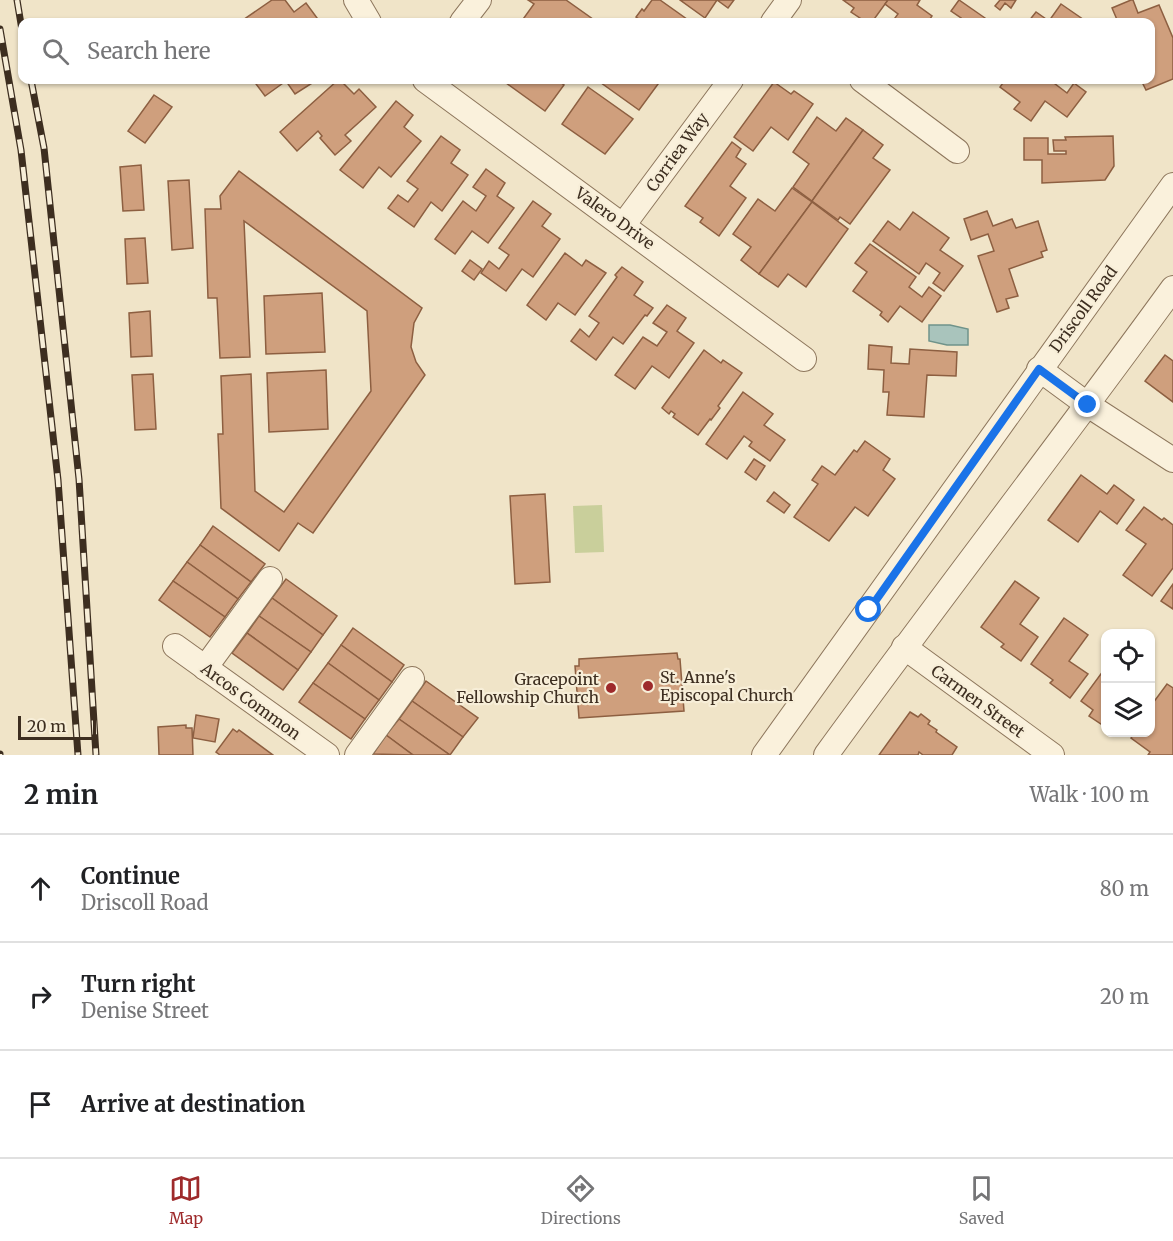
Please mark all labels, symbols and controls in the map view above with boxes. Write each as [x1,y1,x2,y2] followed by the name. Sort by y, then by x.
[18,18,1155,84] search box
[39,35,72,68] icon: search
[87,37,210,65] text: Search here
[642,108,713,195] street label: Corriea Way
[571,182,659,253] street label: Valero Drive
[1045,262,1121,356] street label: Driscoll Road
[1074,391,1100,417] route end
[855,596,881,622] route start
[1101,629,1155,737] map controls
[1101,629,1155,683] button: locate
[196,658,305,744] street label: Arcos Common
[927,660,1029,742] street label: Carmen Street
[660,667,794,705] place label: St. Anne's Episcopal Church
[456,669,600,707] place label: Gracepoint Fellowship Church
[641,679,655,693] marker: St. Anne's Episcopal Church
[604,681,618,695] marker: Gracepoint Fellowship Church
[1101,683,1155,737] button: layers
[18,713,96,740] scale bar
[27,716,66,736] text: 20 m
[24,778,98,811] text: 2 min
[1030,782,1149,807] text: Walk · 100 m
[81,862,180,890] text: Continue
[24,872,57,905] icon: ahead
[1100,876,1149,901] text: 80 m
[81,890,209,915] text: Driscoll Road
[81,970,195,998] text: Turn right
[24,980,57,1013] icon: right
[1100,984,1149,1009] text: 20 m
[81,998,209,1023] text: Denise Street
[24,1088,57,1121] icon: arrive
[81,1090,305,1118] text: Arrive at destination
[169,1172,203,1228] tab: Map
[541,1172,621,1228] tab: Directions
[959,1172,1004,1228] tab: Saved

